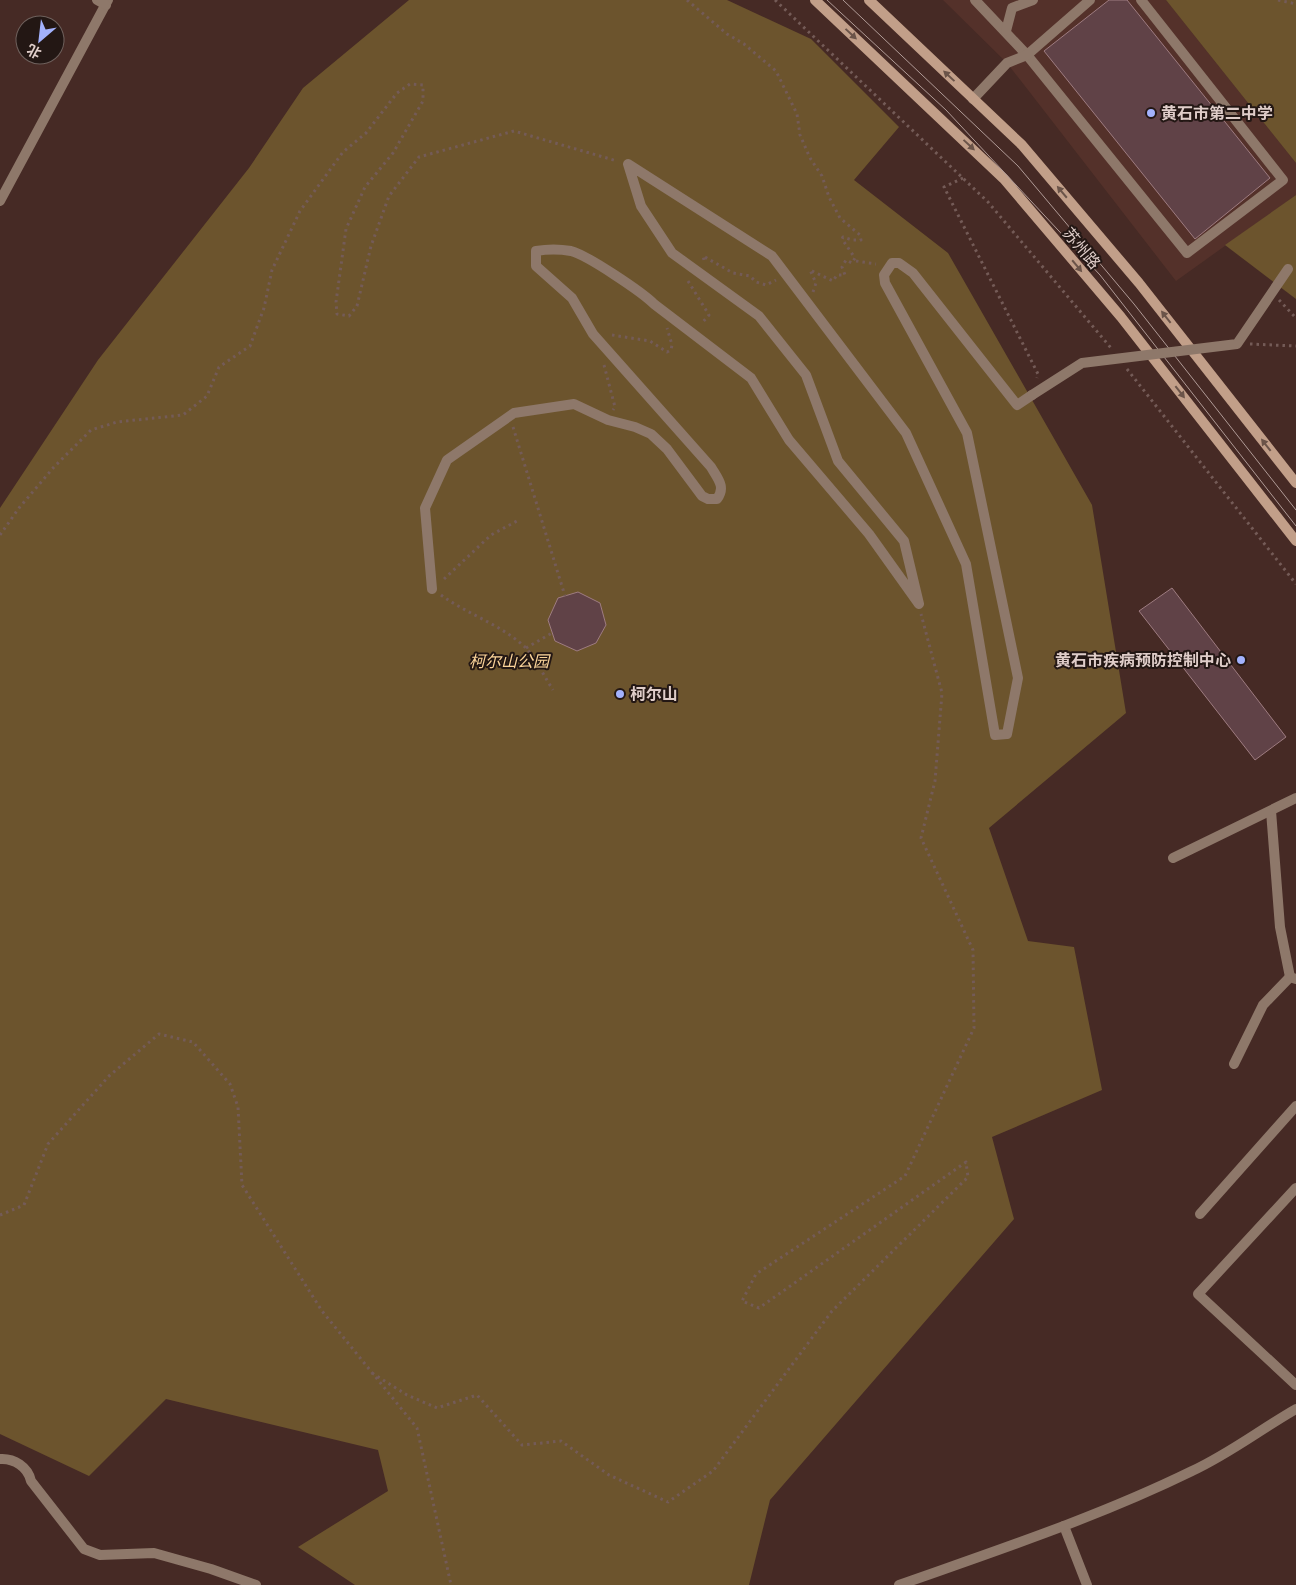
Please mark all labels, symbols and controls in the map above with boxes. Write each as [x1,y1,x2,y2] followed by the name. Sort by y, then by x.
[15,15,65,65] north arrow
[844,28,856,40] one-way arrow
[23,40,44,63] text: 北
[943,70,955,82] one-way arrow
[1161,103,1273,123] place label: 黄石市第二中学
[1145,107,1157,119] marker: 黄石市第二中学
[962,139,974,151] one-way arrow
[1057,186,1068,198] one-way arrow
[1059,223,1105,273] street label: 苏州路
[1072,259,1083,272] one-way arrow
[1160,311,1171,324] one-way arrow
[1174,385,1185,398] one-way arrow
[1261,438,1271,452] one-way arrow
[1055,650,1231,670] place label: 黄石市疾病预防控制中心
[469,651,551,671] park label: 柯尔山公园
[1235,654,1247,666] marker: 黄石市疾病预防控制中心
[630,684,678,704] place label: 柯尔山
[614,688,626,700] marker: 柯尔山

